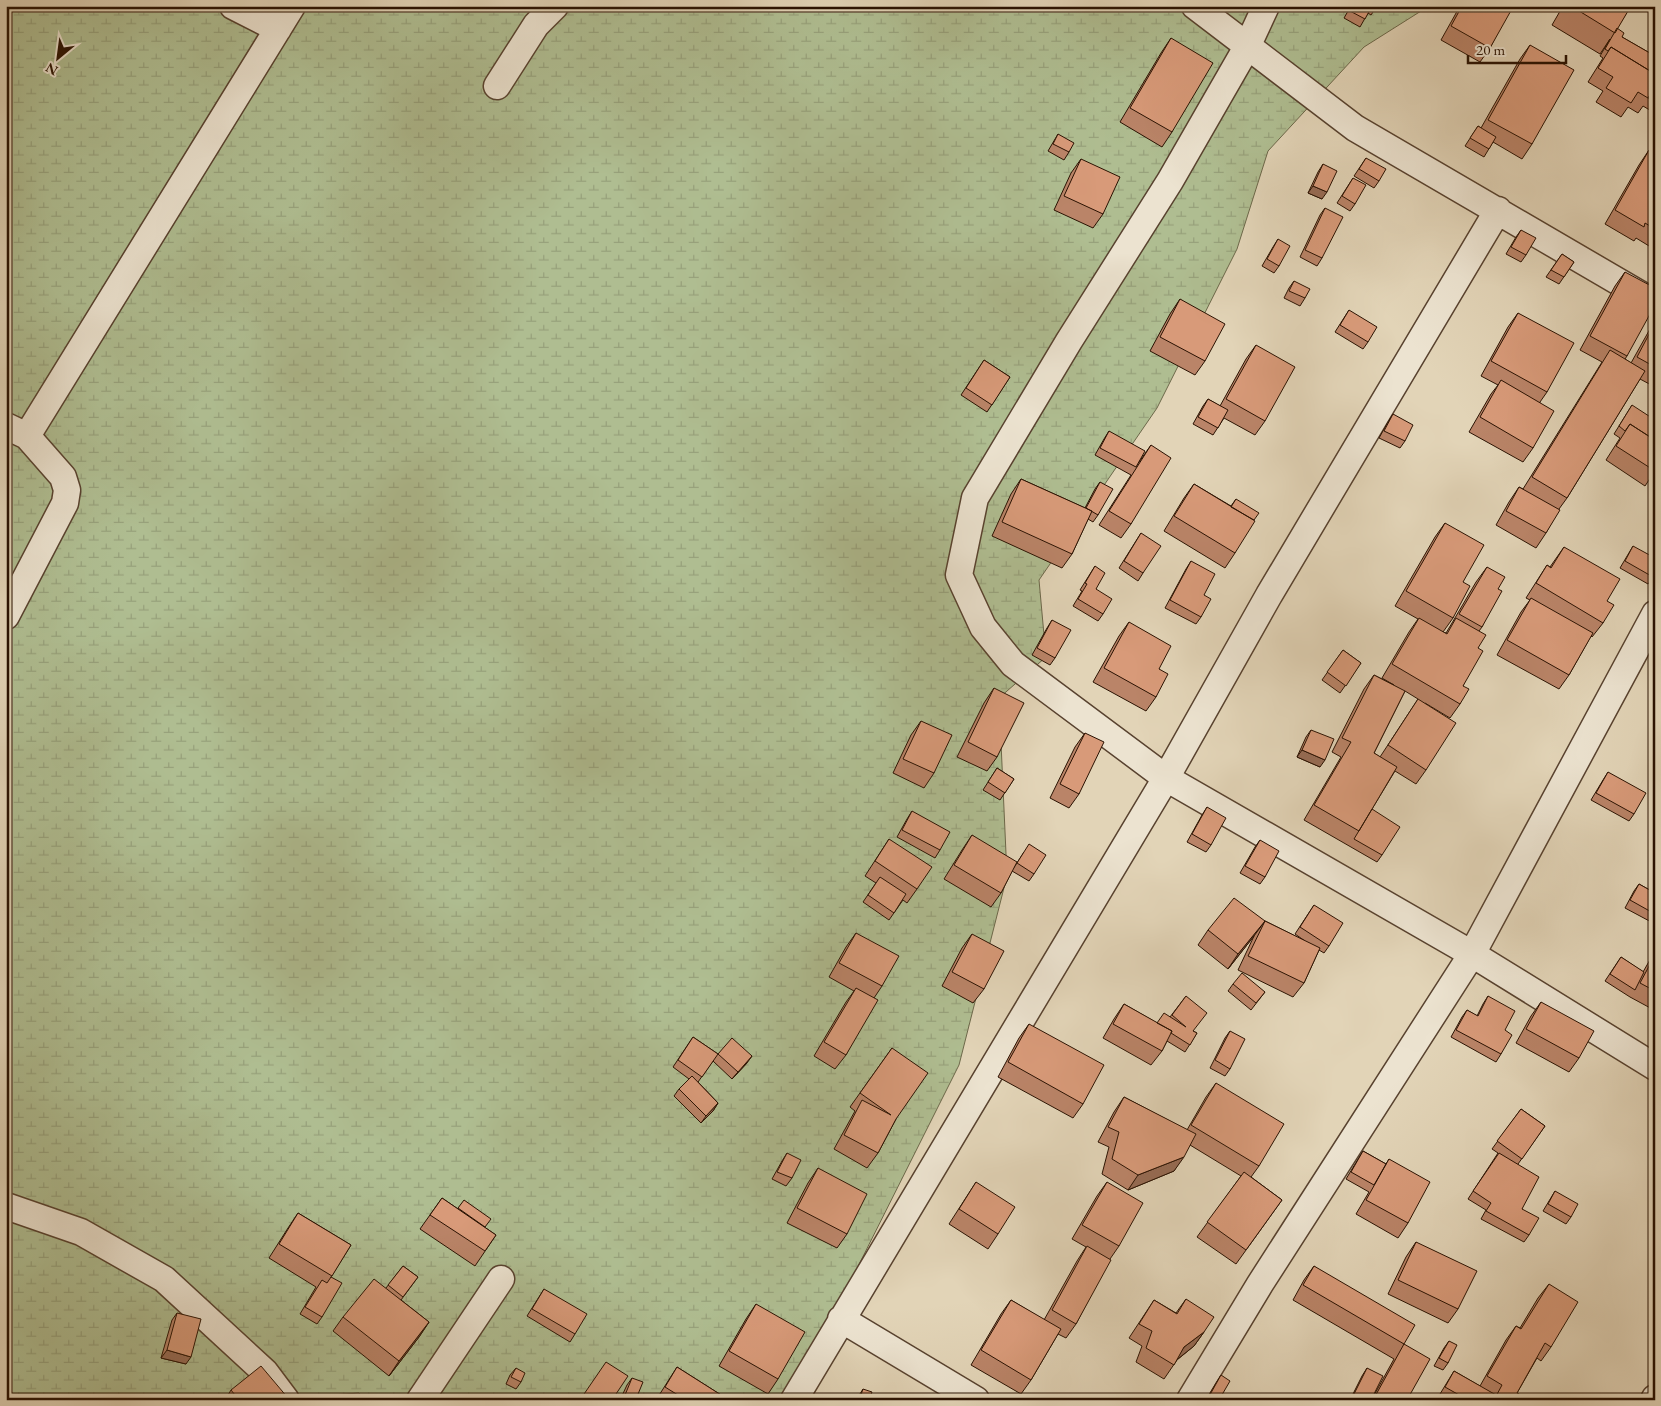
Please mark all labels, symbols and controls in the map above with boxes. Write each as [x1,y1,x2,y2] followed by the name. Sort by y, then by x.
[32,32,82,82] north arrow
[1468,32,1566,64] scale bar
[1476,40,1505,59] text: 20 m
[42,58,61,80] text: N

